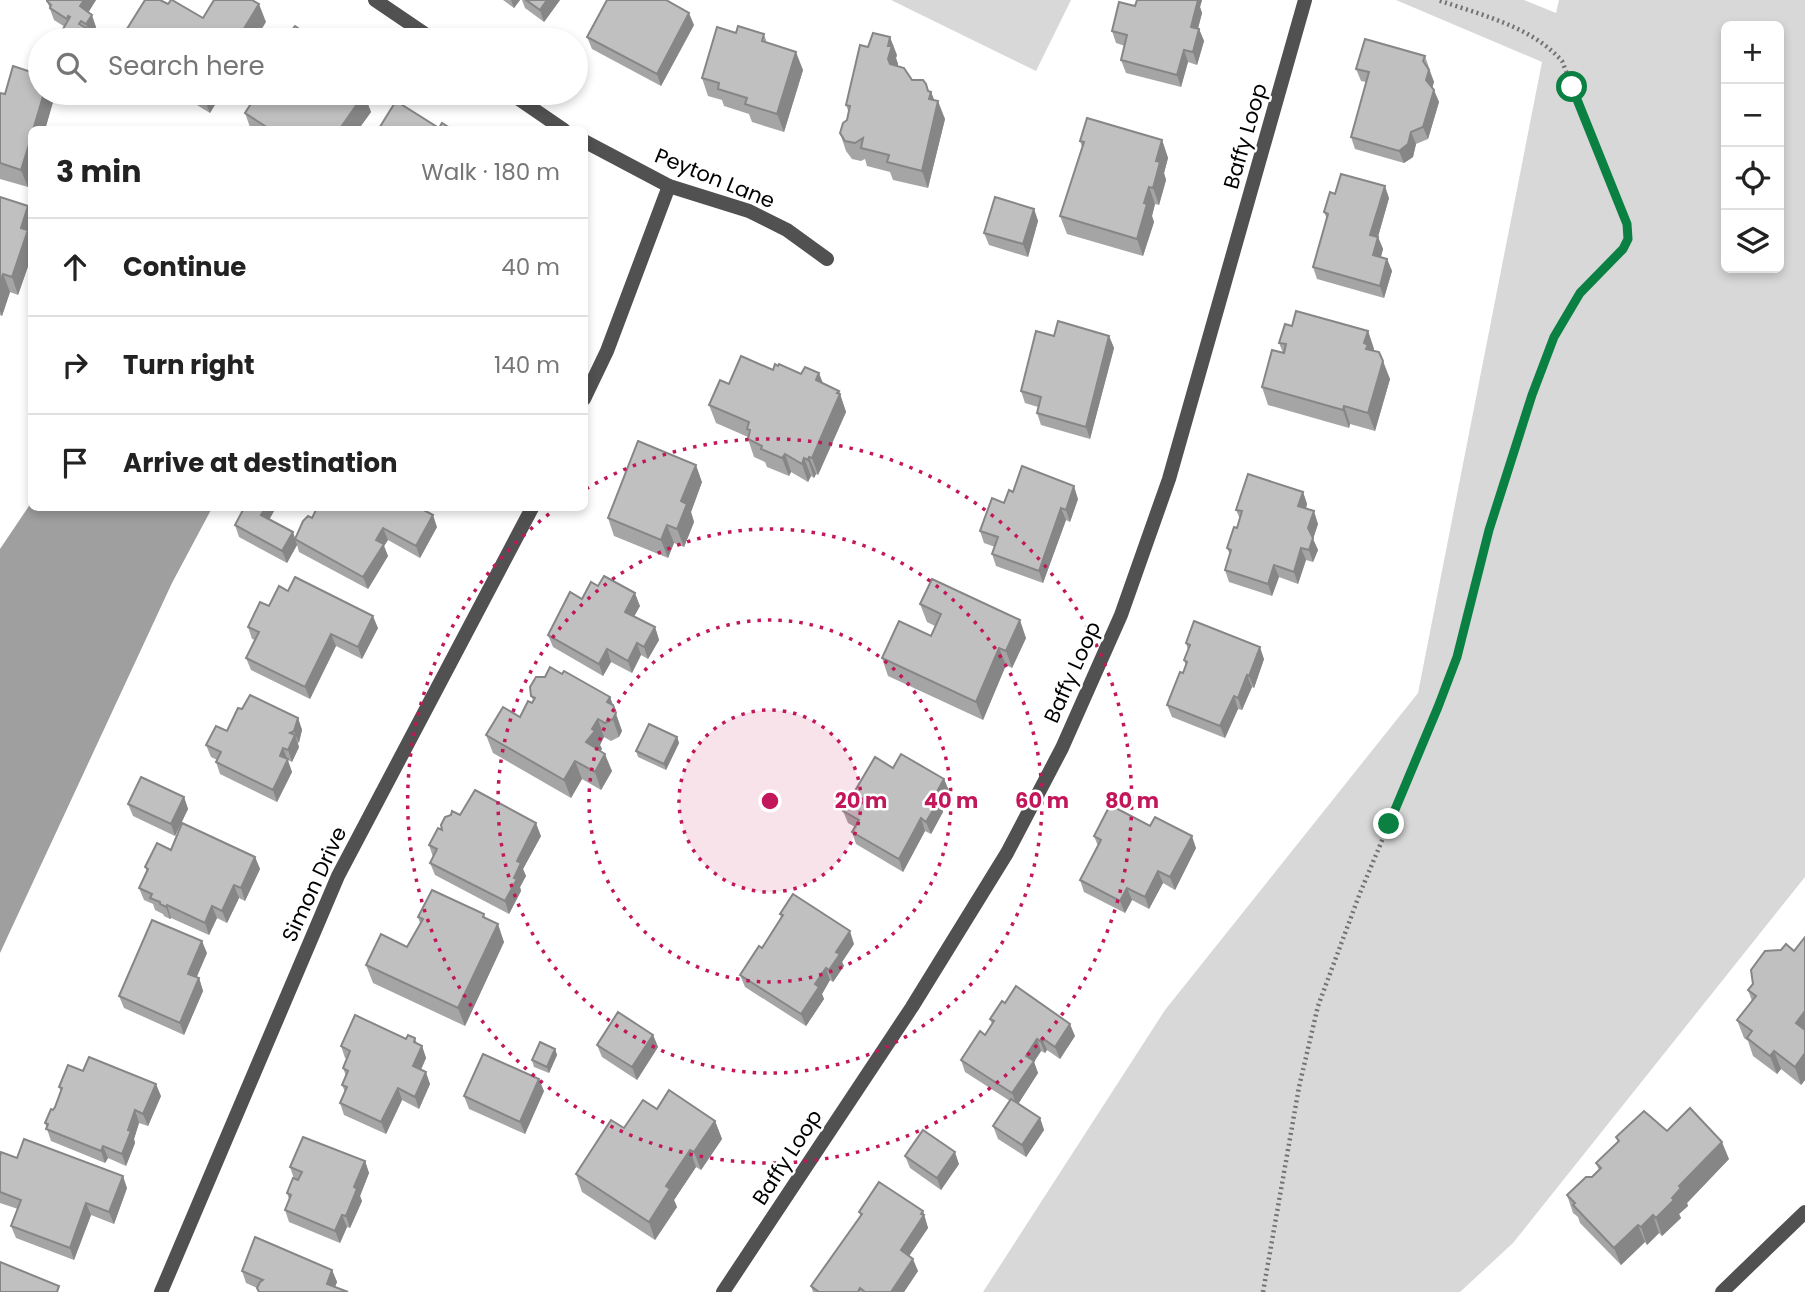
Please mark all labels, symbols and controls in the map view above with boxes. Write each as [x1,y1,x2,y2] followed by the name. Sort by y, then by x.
[1721,21,1784,273] map controls
[1721,21,1784,84] button: +
[28,28,588,105] search box
[52,48,90,86] icon: search
[108,48,265,84] text: Search here
[1556,71,1587,102] route start
[1216,80,1274,192] street label: Baffy Loop
[1721,84,1784,147] button: −
[651,141,779,215] street label: Peyton Lane
[1721,147,1784,210] button: locate
[56,150,141,193] text: 3 min
[421,156,560,188] text: Walk · 180 m
[1721,210,1784,273] button: layers
[56,248,94,286] icon: ahead
[123,249,246,285] text: Continue
[501,251,560,283] text: 40 m
[56,346,94,384] icon: right
[123,347,255,383] text: Turn right
[494,349,560,381] text: 140 m
[56,444,94,482] icon: arrive
[123,445,398,481] text: Arrive at destination
[1037,617,1107,727] street label: Baffy Loop
[835,786,887,815] text: 20 m
[924,786,978,815] text: 40 m
[1015,786,1069,815] text: 60 m
[1105,786,1159,815] text: 80 m
[758,789,782,813] centre of rings
[1373,808,1404,839] route end
[275,822,353,946] street label: Simon Drive
[745,1104,829,1210] street label: Baffy Loop

